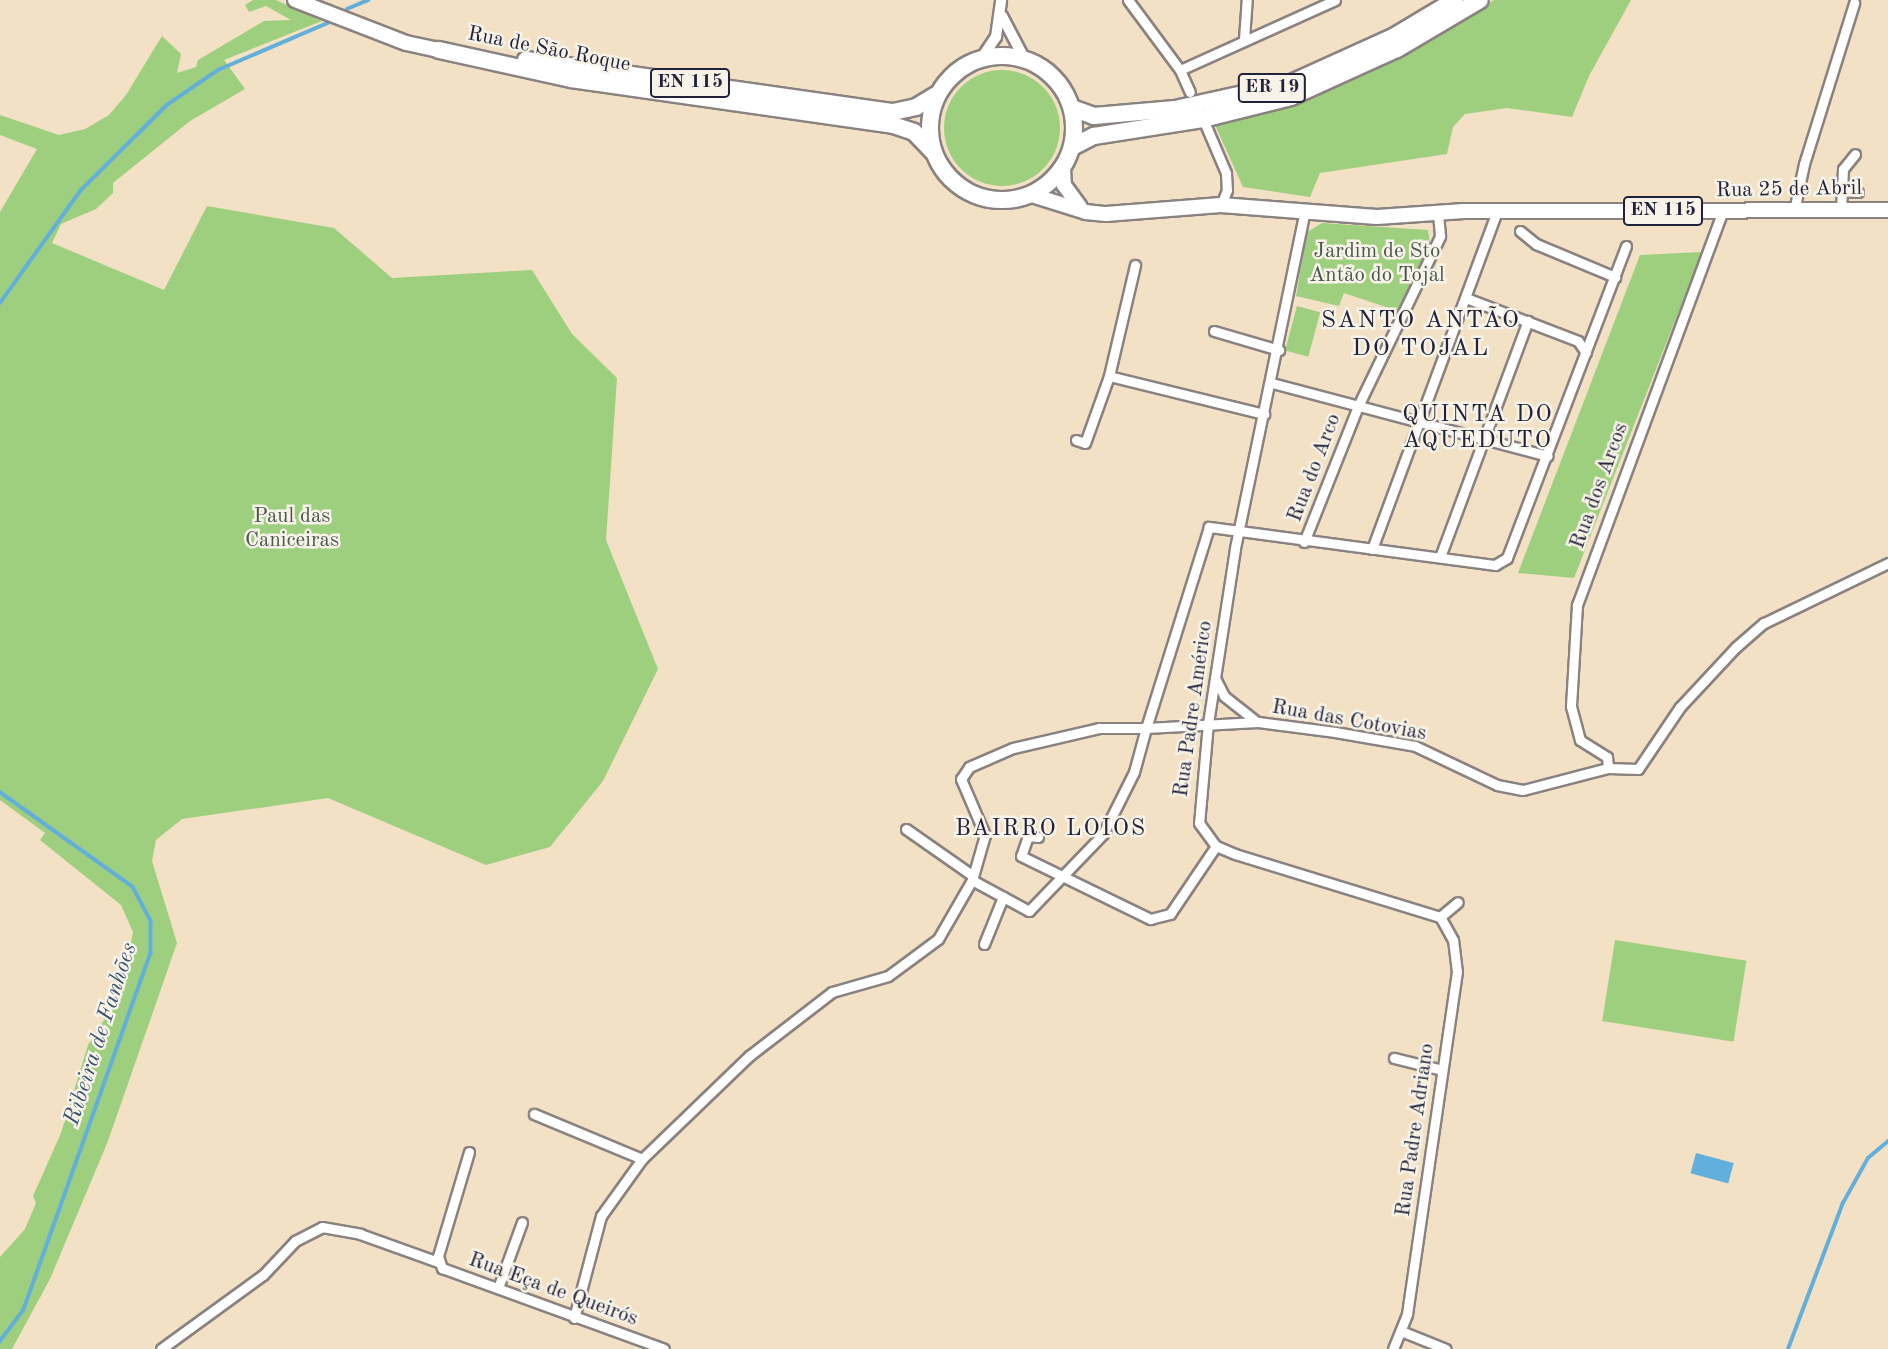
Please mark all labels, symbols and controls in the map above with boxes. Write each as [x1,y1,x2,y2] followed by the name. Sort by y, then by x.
[465,22,633,78] street label: Rua de São Roque
[650,68,730,99] road number: EN 115
[1237,72,1307,104] road number: ER 19
[1716,176,1862,204] street label: Rua 25 de Abril
[1623,196,1703,226] road number: EN 115
[1309,239,1445,289] park label: Jardim de Sto Antão do Tojal
[1322,308,1520,364] district label: SANTO ANTÃO DO TOJAL
[1403,401,1553,455] district label: QUINTA DO AQUEDUTO
[1283,410,1347,526] street label: Rua do Arco
[1566,420,1634,552] street label: Rua dos Arcos
[245,504,339,554] park label: Paul das Caniceiras
[1169,619,1219,799] street label: Rua Padre Américo
[1270,695,1428,747] street label: Rua das Cotovias
[957,815,1145,843] district label: BAIRRO LOIOS
[58,939,144,1129] water label: Ribeira de Fanhões
[1391,1042,1441,1218] street label: Rua Padre Adriano
[465,1248,641,1332] street label: Rua Eça de Queirós

